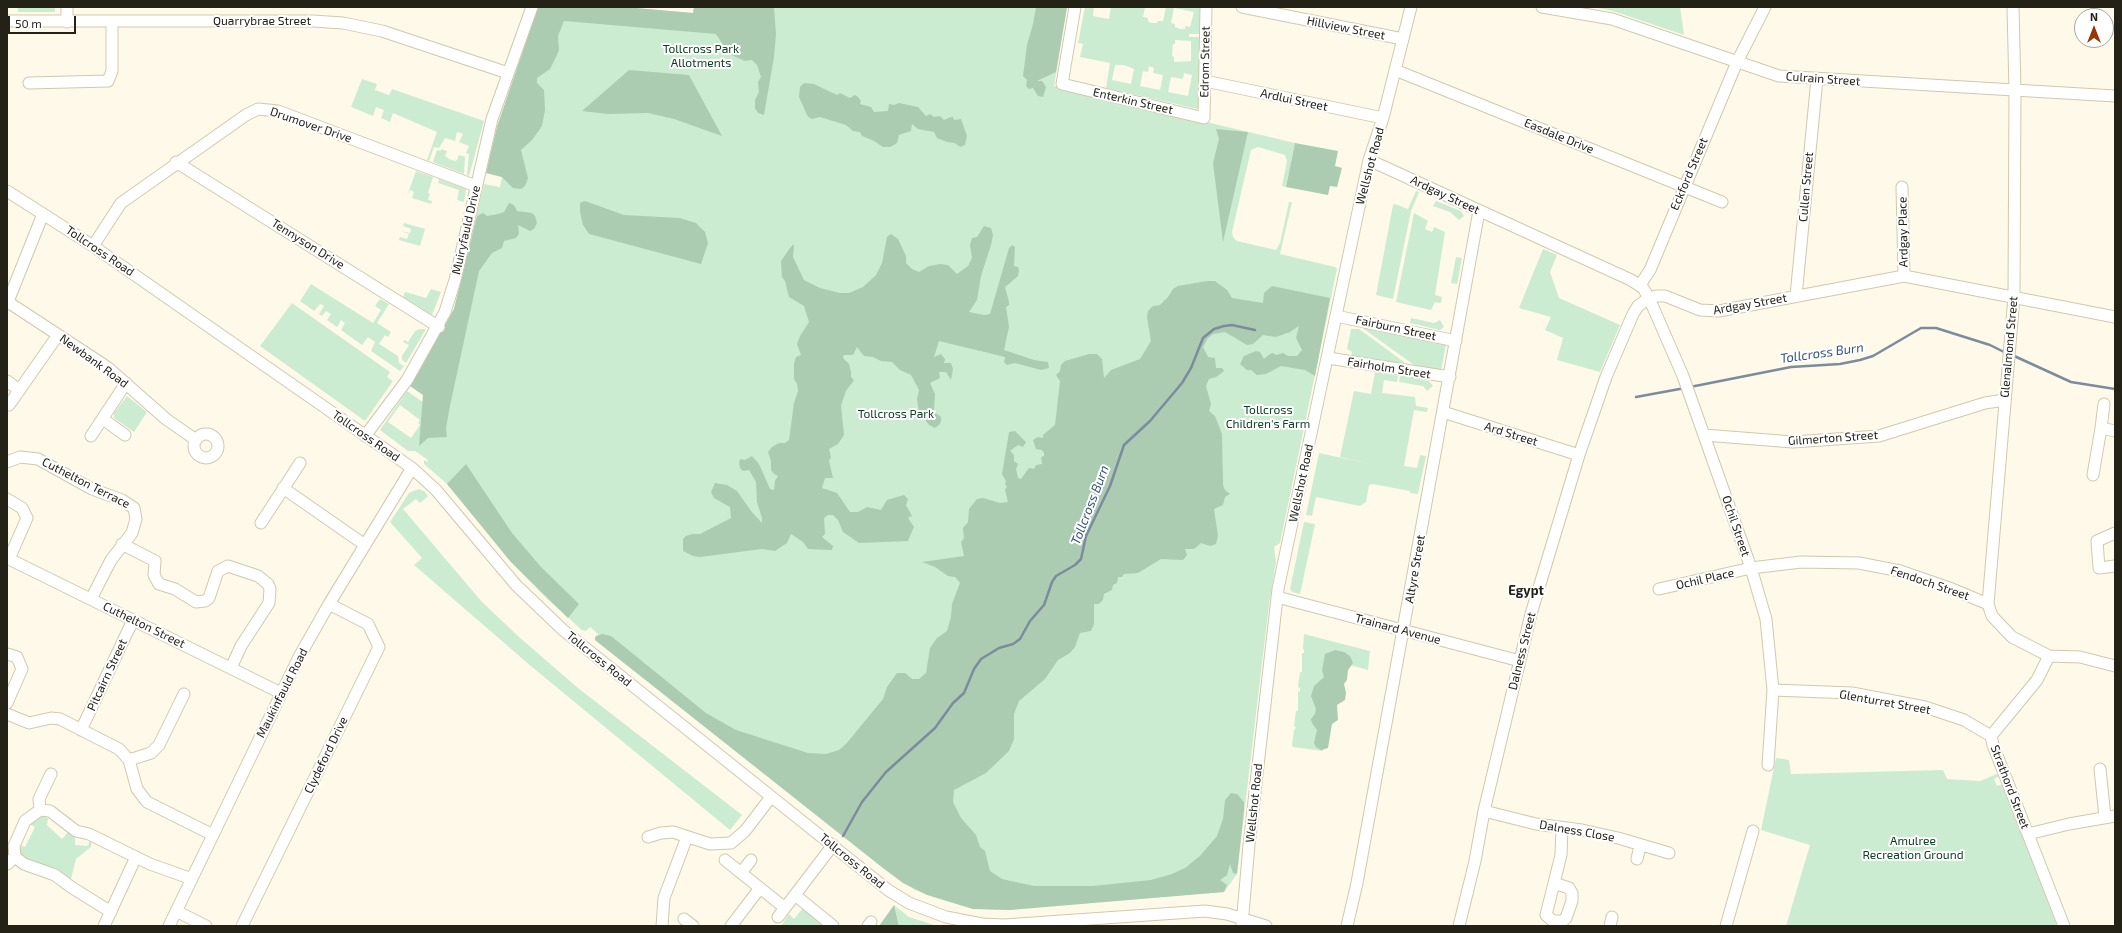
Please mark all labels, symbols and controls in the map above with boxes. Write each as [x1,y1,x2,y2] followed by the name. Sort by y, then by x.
[10,8,78,34] scale bar
[2074,8,2114,48] north arrow
[2090,10,2098,23] text: N
[1306,13,1386,43] street label: Hillview Street
[213,14,311,28] street label: Quarrybrae Street
[15,16,42,30] text: 50 m
[1197,26,1213,98] street label: Edrom Street
[663,42,739,70] park label: Tollcross Park Allotments
[1785,69,1861,89] street label: Culrain Street
[1092,85,1174,117] street label: Enterkin Street
[1259,86,1329,114] street label: Ardlui Street
[268,104,354,146] street label: Drumover Drive
[1522,115,1596,157] street label: Easdale Drive
[1353,126,1387,206] street label: Wellshot Road
[1667,135,1711,213] street label: Eckford Street
[1796,151,1816,223] street label: Cullen Street
[1408,173,1482,217] street label: Ardgay Street
[449,184,483,276] street label: Muiryfauld Drive
[1895,197,1911,267] street label: Ardgay Place
[269,216,347,272] street label: Tennyson Drive
[63,223,137,279] street label: Tollcross Road
[1712,290,1788,318] street label: Ardgay Street
[1997,296,2021,398] street label: Glenalmond Street
[1354,312,1438,344] street label: Fairburn Street
[57,331,131,391] street label: Newbank Road
[1779,339,1865,367] water label: Tollcross Burn
[1346,354,1432,382] street label: Fairholm Street
[1226,403,1310,431] park label: Tollcross Children's Farm
[329,407,403,465] street label: Tollcross Road
[858,407,934,421] park label: Tollcross Park
[1483,419,1539,449] street label: Ard Street
[1787,428,1879,448] street label: Gilmerton Street
[1286,443,1316,523] street label: Wellshot Road
[40,455,132,511] street label: Cuthelton Terrace
[1068,463,1112,547] water label: Tollcross Burn
[1719,494,1753,558] street label: Ochil Street
[1402,534,1428,604] street label: Altyre Street
[1889,563,1971,603] street label: Fendoch Street
[1674,565,1736,593] street label: Ochil Place
[1508,583,1544,599] district label: Egypt
[101,599,187,651] street label: Cuthelton Street
[1354,611,1442,647] street label: Trainard Avenue
[1505,611,1539,691] street label: Dalness Street
[564,628,634,690] street label: Tollcross Road
[84,637,130,713] street label: Pitcairn Street
[253,646,311,740] street label: Maukinfauld Road
[1838,687,1932,717] street label: Glenturret Street
[301,714,351,796] street label: Clydeford Drive
[1987,743,2033,831] street label: Strathord Street
[1243,763,1265,843] street label: Wellshot Road
[1538,817,1616,845] street label: Dalness Close
[817,830,887,892] street label: Tollcross Road
[1862,834,1964,862] park label: Amulree Recreation Ground

